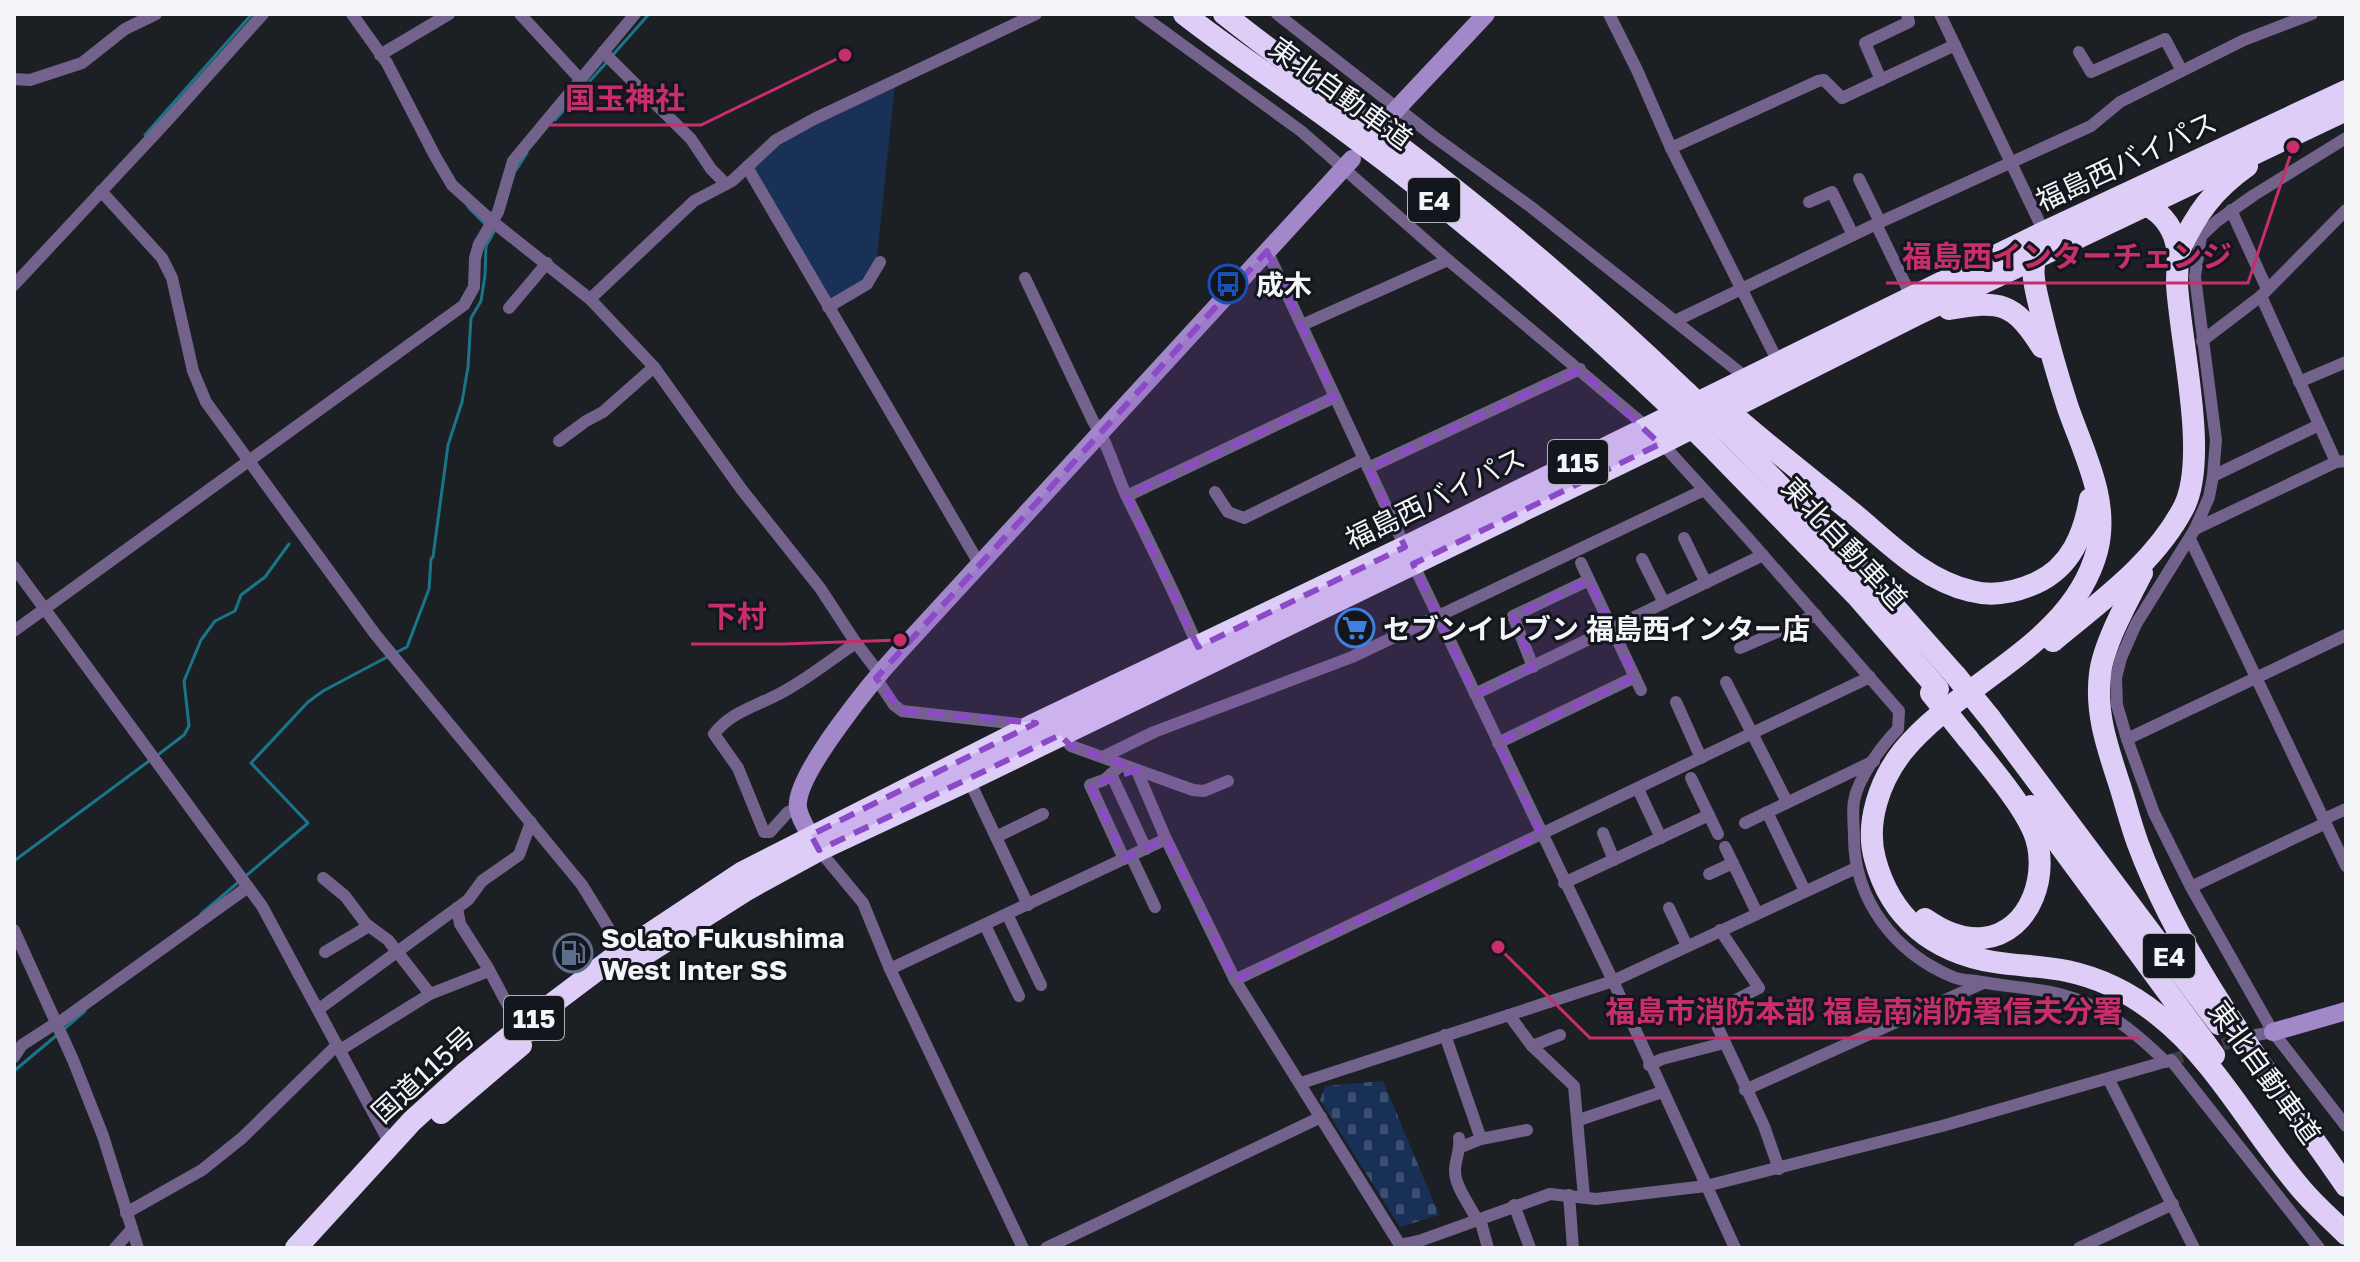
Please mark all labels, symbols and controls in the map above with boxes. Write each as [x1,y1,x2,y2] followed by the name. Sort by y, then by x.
[1263,30,1419,156] street label: 東北自動車道
[549,71,701,125] callout: 国玉神社
[565,80,685,116] text: 国玉神社
[2030,105,2222,217] street label: 福島西バイパス
[1408,178,1460,222] road number: E4
[1886,229,2248,283] callout: 福島西インターチェンジ
[1902,238,2232,274] text: 福島西インターチェンジ
[1207,263,1249,305] bus stop icon: 成木
[1256,268,1312,301] place label: 成木
[1340,440,1530,556] street label: 福島西バイパス
[1548,440,1608,484] road number: 115
[1776,470,1914,616] street label: 東北自動車道
[691,590,783,644] callout: 下村
[707,598,767,634] text: 下村
[1334,607,1376,649] supermarket icon: セブンイレブン 福島西インター店
[1383,612,1810,645] place label: セブンイレブン 福島西インター店
[601,921,844,986] place label: Solato Fukushima West Inter SS
[552,932,594,974] fuel station icon: Solato Fukushima West Inter SS
[2143,934,2195,978] road number: E4
[1590,984,2139,1038] callout: 福島市消防本部 福島南消防署信夫分署
[1605,993,2123,1029] text: 福島市消防本部 福島南消防署信夫分署
[2202,994,2328,1150] street label: 東北自動車道
[504,996,564,1040] road number: 115
[365,1019,481,1129] street label: 国道115号

